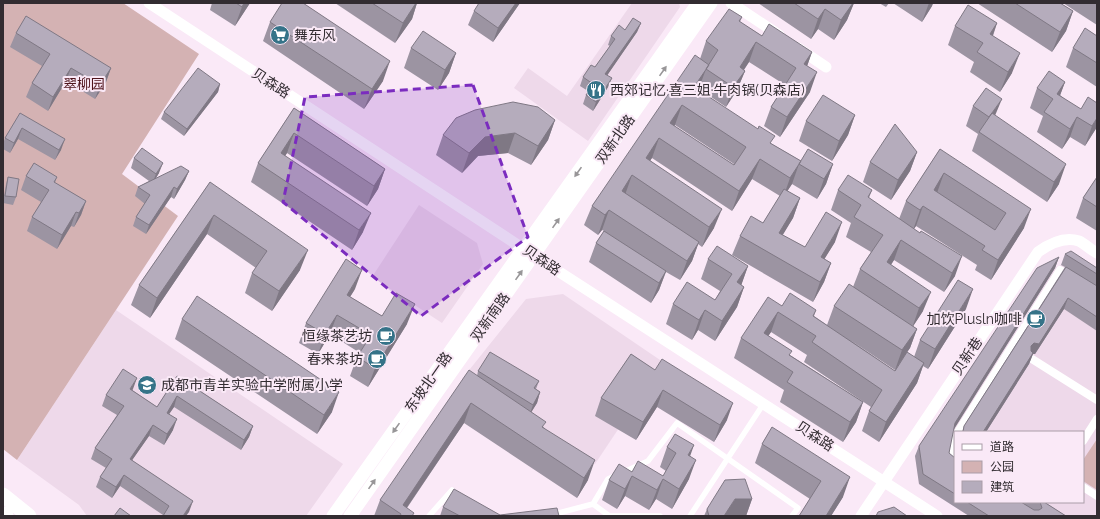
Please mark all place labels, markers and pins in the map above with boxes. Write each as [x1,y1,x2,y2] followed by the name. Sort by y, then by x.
[269,24,291,46] supermarket icon: 舞东风
[294,27,336,43] place label: 舞东风
[585,79,607,101] restaurant icon: 西郊记忆·喜三姐·牛肉锅(贝森店)
[610,82,805,98] place label: 西郊记忆·喜三姐·牛肉锅(贝森店)
[1025,308,1047,330] cafe icon: 加饮Plusln咖啡
[926,311,1022,327] place label: 加饮Plusln咖啡
[375,325,397,347] cafe icon: 恒缘茶艺坊
[302,328,372,344] place label: 恒缘茶艺坊
[366,348,388,370] cafe icon: 春来茶坊
[307,351,363,367] place label: 春来茶坊
[136,374,158,396] school or university icon: 成都市青羊实验中学附属小学
[161,377,343,393] place label: 成都市青羊实验中学附属小学

